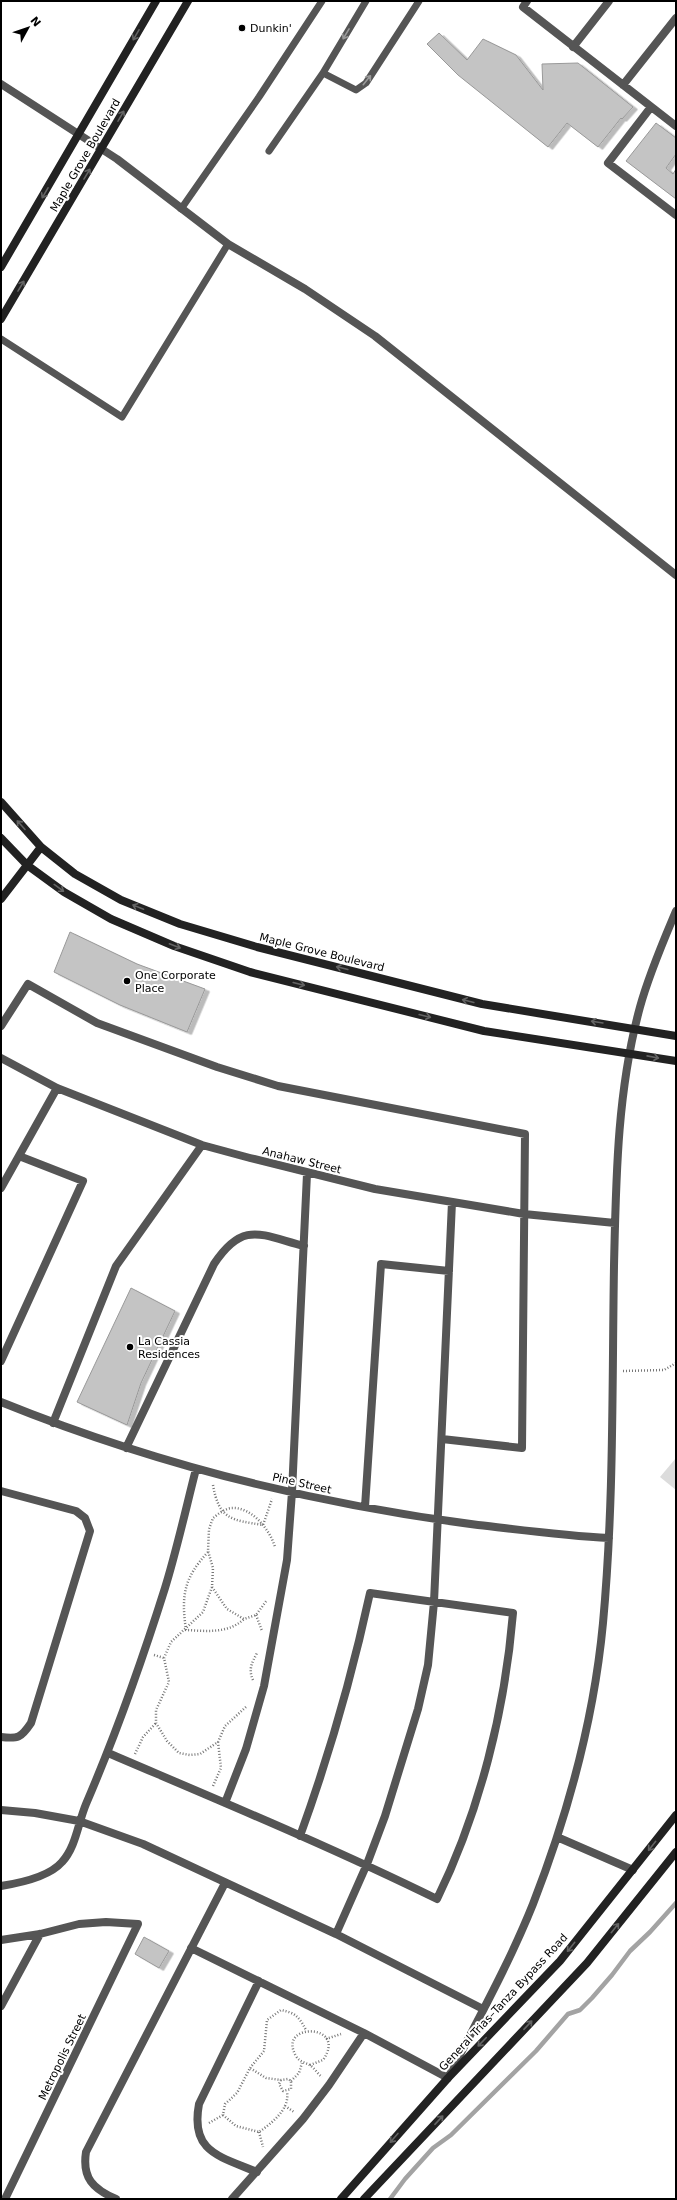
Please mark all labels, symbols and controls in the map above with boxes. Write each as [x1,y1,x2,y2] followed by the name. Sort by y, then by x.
[8,8,48,48] north arrow
[27,14,43,30] text: N
[250,22,292,35] place label: Dunkin'
[237,23,247,33] marker: Dunkin'
[341,28,349,40] one-way arrow
[132,29,140,41] one-way arrow
[363,74,371,85] one-way arrow
[48,96,123,214] street label: Maple Grove Boulevard
[117,110,125,122] one-way arrow
[83,168,91,180] one-way arrow
[40,187,48,199] one-way arrow
[17,280,25,292] one-way arrow
[16,820,26,830] one-way arrow
[53,884,64,892] one-way arrow
[132,903,144,910] one-way arrow
[258,931,386,974] street label: Maple Grove Boulevard
[168,942,180,950] one-way arrow
[336,964,349,972] one-way arrow
[135,969,216,995] place label: One Corporate Place
[122,976,132,986] marker: One Corporate Place
[292,981,305,988] one-way arrow
[462,996,475,1004] one-way arrow
[418,1013,431,1020] one-way arrow
[591,1017,604,1025] one-way arrow
[646,1053,659,1061] one-way arrow
[261,1144,343,1177] street label: Anahaw Street
[138,1335,200,1361] place label: La Cassia Residences
[125,1342,135,1352] marker: La Cassia Residences
[271,1470,333,1497] street label: Pine Street
[648,1841,656,1852] one-way arrow
[610,1923,619,1934] one-way arrow
[436,1931,570,2073] street label: General Trias–Tanza Bypass Road
[566,1942,575,1953] one-way arrow
[36,2011,89,2102] street label: Metropolis Street
[523,2020,533,2030] one-way arrow
[477,2037,487,2047] one-way arrow
[434,2115,443,2125] one-way arrow
[390,2133,399,2144] one-way arrow

